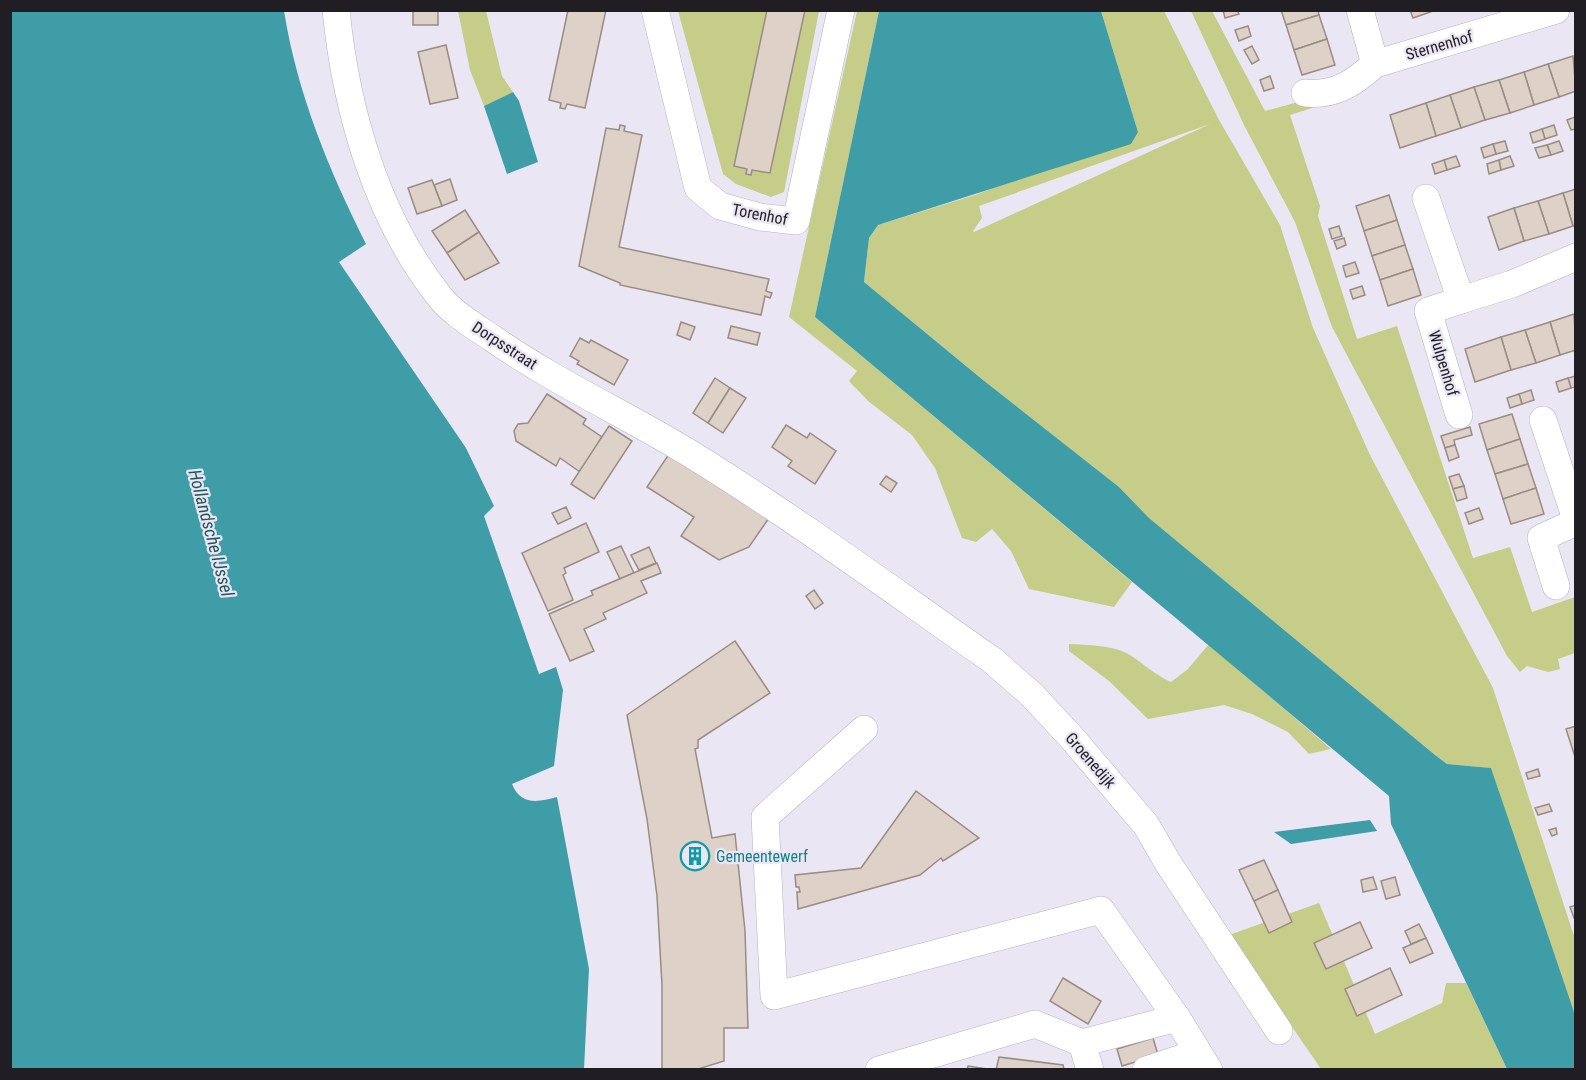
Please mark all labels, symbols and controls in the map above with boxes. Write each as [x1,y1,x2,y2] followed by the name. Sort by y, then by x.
[1403,27,1475,64] street label: Sternenhof
[730,200,789,229] street label: Torenhof
[469,317,541,374] street label: Dorpsstraat
[1425,328,1462,398] street label: Wulpenhof
[184,467,239,600] water label: Hollandsche IJssel
[1061,729,1120,793] street label: Groenedijk
[679,840,711,872] building icon: Gemeentewerf
[716,847,808,866] place label: Gemeentewerf

